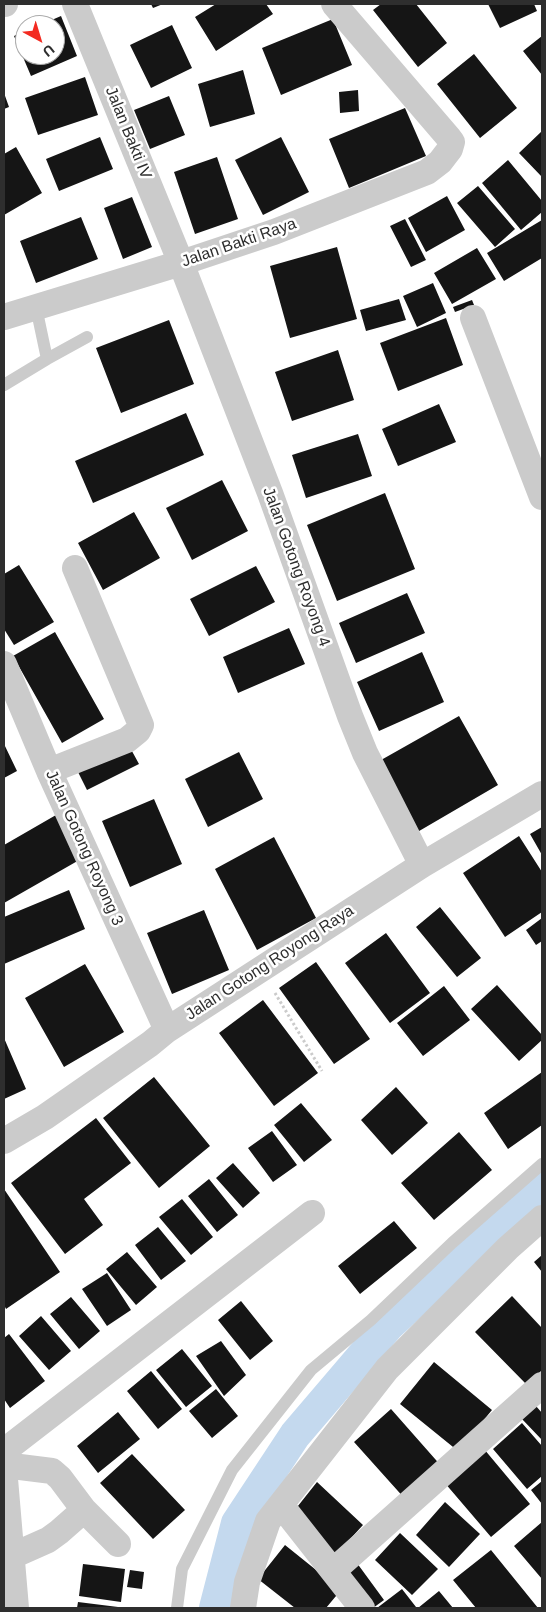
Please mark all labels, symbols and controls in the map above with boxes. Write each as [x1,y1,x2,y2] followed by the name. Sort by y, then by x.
[15,15,65,65] north arrow
[40,41,58,60] text: U
[101,84,155,182] street label: Jalan Bakti IV
[179,214,299,272] street label: Jalan Bakti Raya
[258,485,334,649] street label: Jalan Gotong Royong 4
[41,767,127,929] street label: Jalan Gotong Royong 3
[182,901,358,1025] street label: Jalan Gotong Royong Raya

